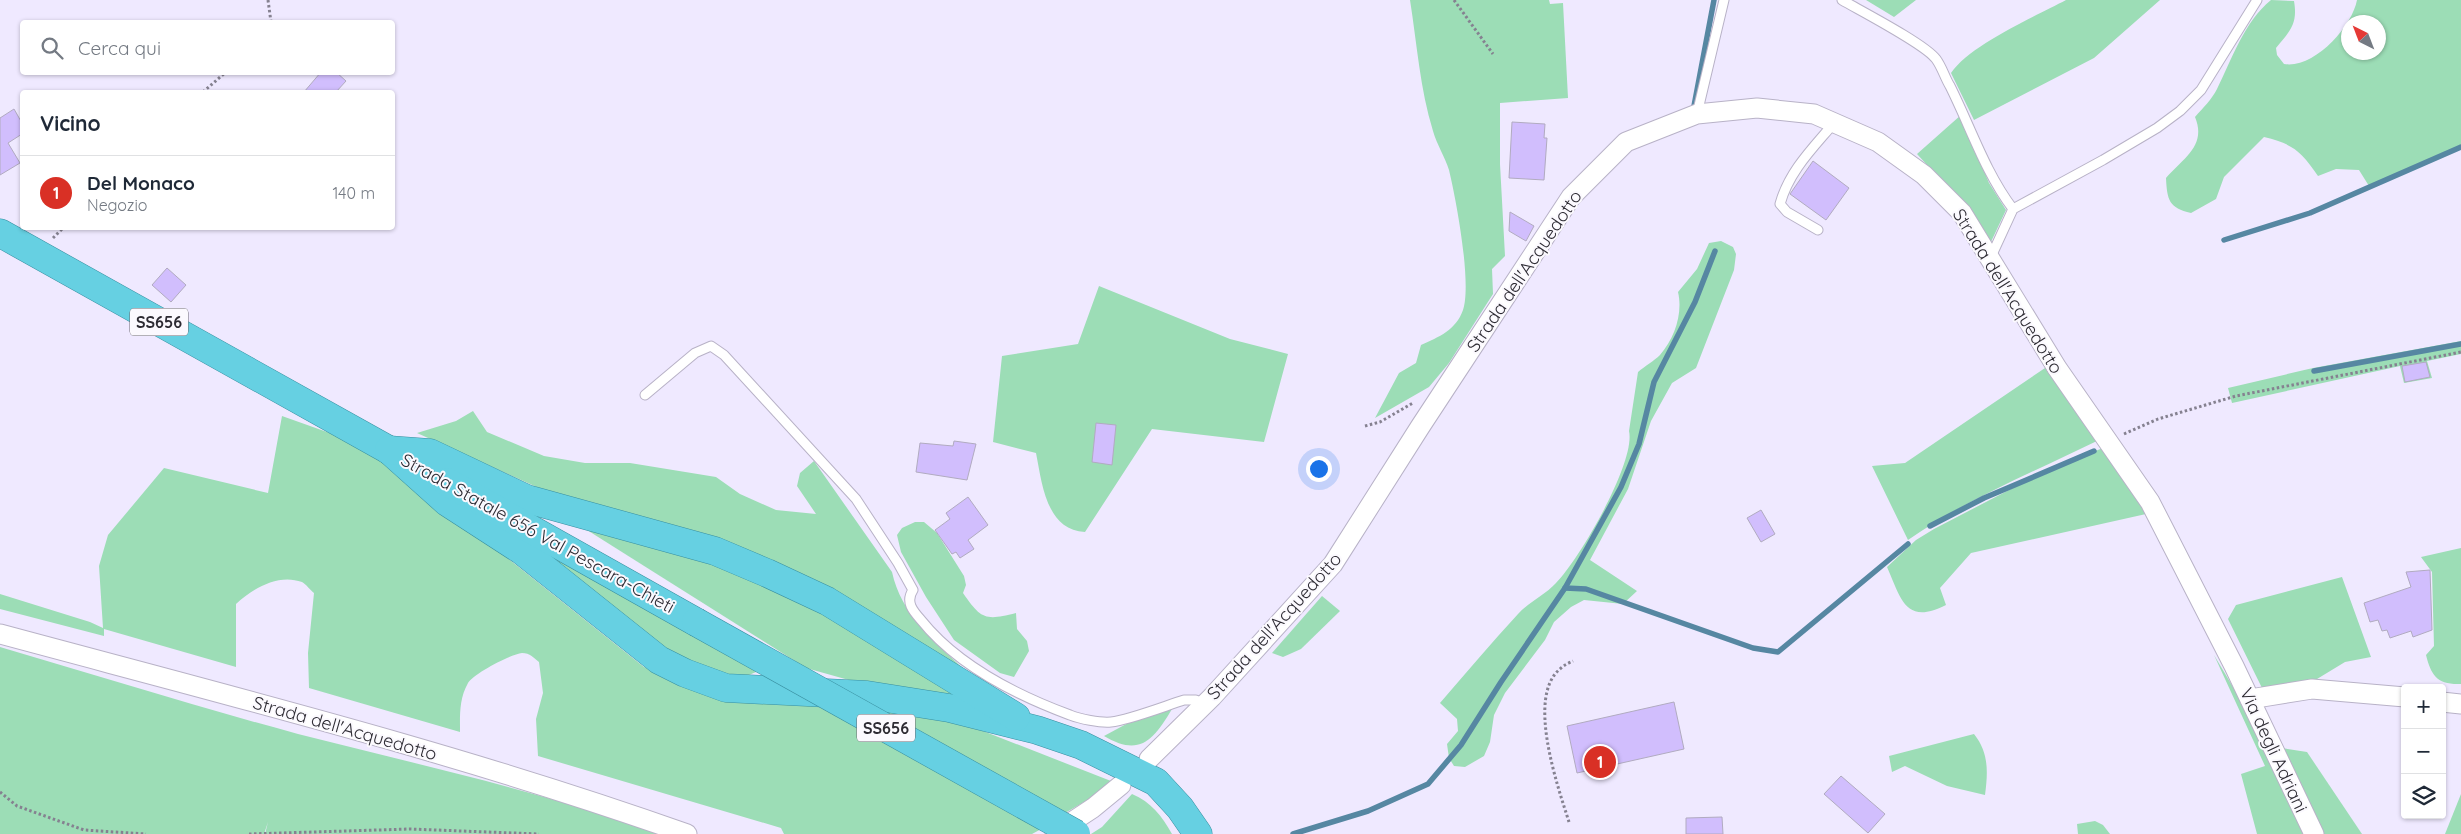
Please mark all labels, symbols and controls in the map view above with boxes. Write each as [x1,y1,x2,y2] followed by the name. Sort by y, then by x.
[2341,15,2386,60] north arrow
[20,20,395,75] search box
[38,34,66,62] icon: search
[78,36,161,60] text: Cerca qui
[40,110,101,136] text: Vicino
[87,171,195,195] text: Del Monaco
[53,183,59,203] text: 1
[332,183,375,203] text: 140 m
[1461,186,1587,356] street label: Strada dell'Acquedotto
[87,195,148,215] text: Negozio
[1948,204,2068,378] street label: Strada dell'Acquedotto
[130,308,188,336] road number: SS656
[397,448,679,618] street label: Strada Statale 656 Val Pescara-Chieti
[1306,456,1332,482] your location
[1202,548,1346,704] street label: Strada dell'Acquedotto
[2235,684,2313,816] street label: Via degli Adriani
[2401,684,2446,819] map controls
[2401,684,2446,729] button: +
[250,691,440,765] street label: Strada dell'Acquedotto
[857,714,915,741] road number: SS656
[2401,729,2446,774] button: −
[1584,743,1616,781] pin: 1
[2401,774,2446,819] button: layers

